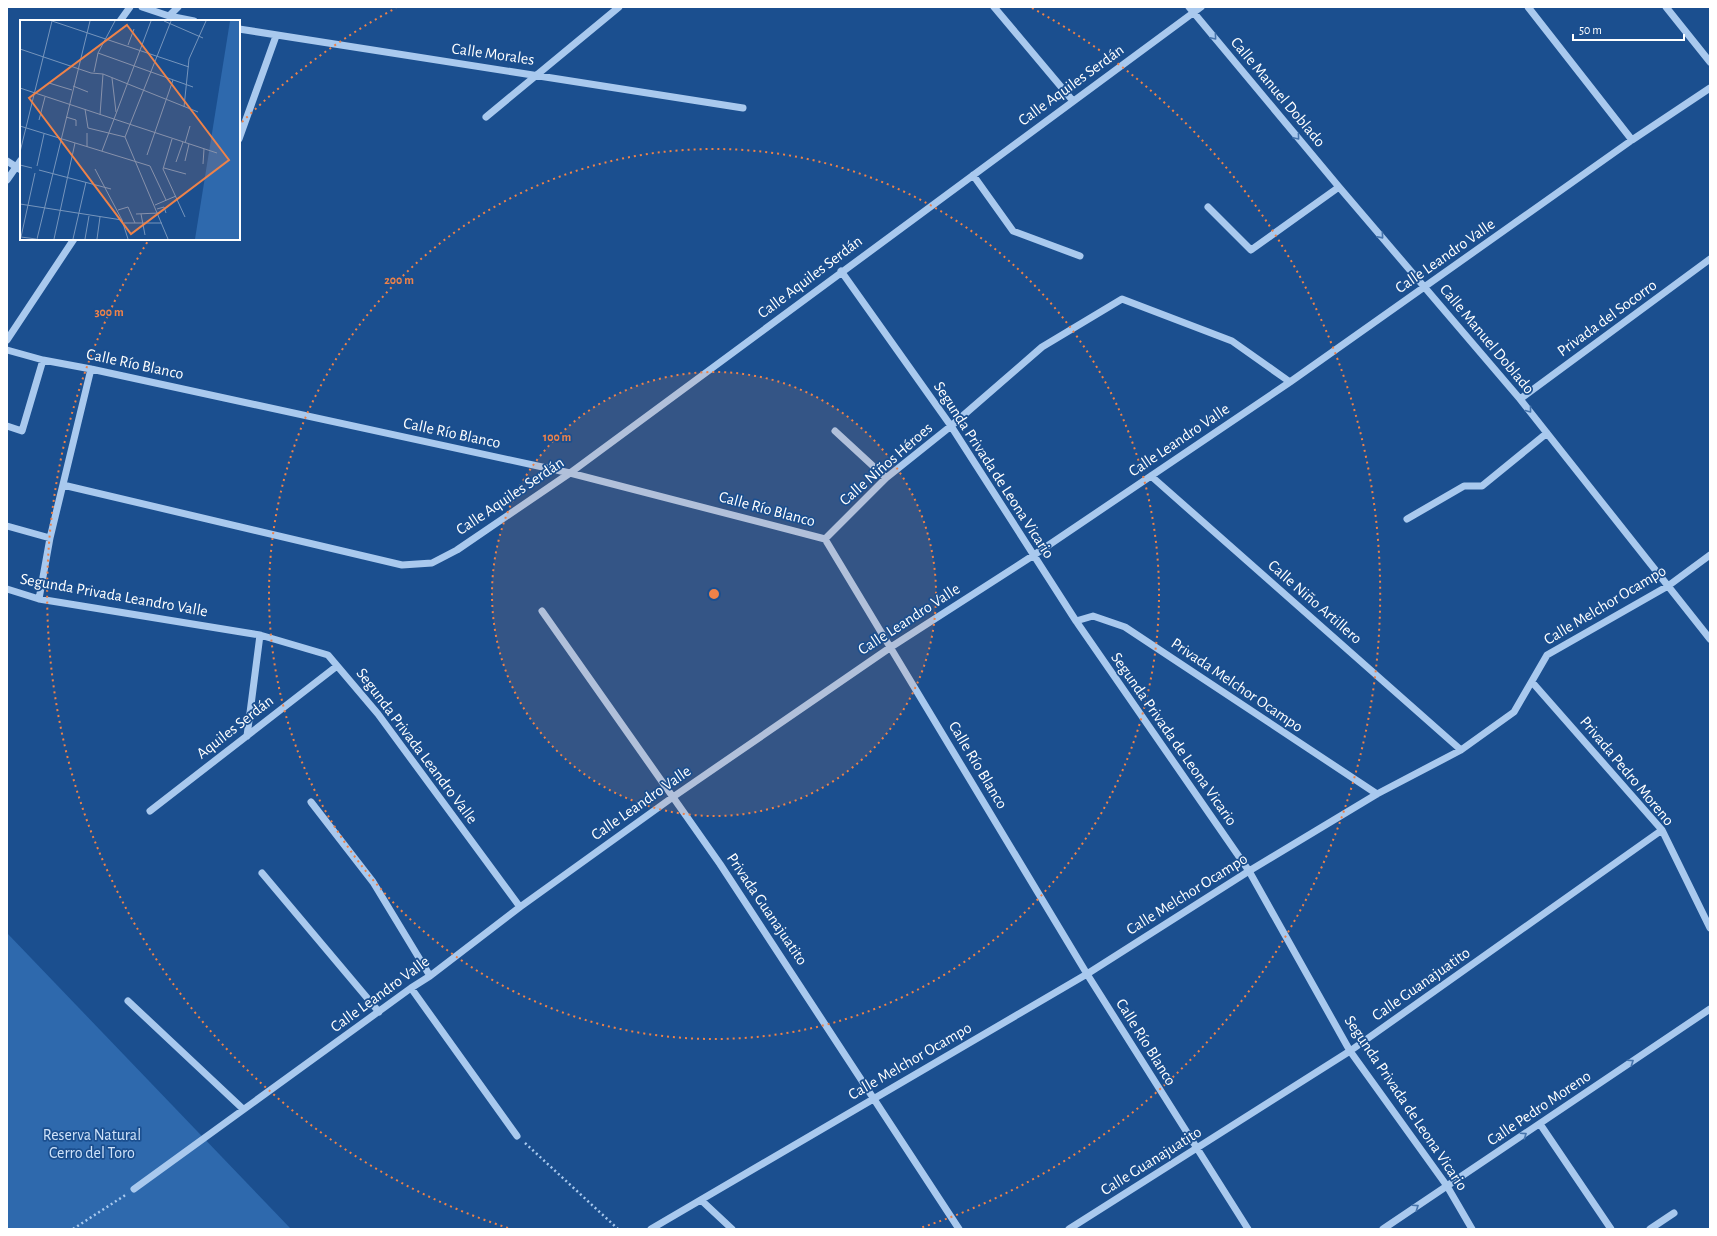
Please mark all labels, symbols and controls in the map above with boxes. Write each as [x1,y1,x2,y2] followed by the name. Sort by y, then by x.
[1573,16,1684,42] scale bar
[20,20,240,240] inset map
[1579,24,1602,36] text: 50 m
[1209,32,1216,40] one-way arrow
[1228,34,1328,150] street label: Calle Manuel Doblado
[451,40,535,68] street label: Calle Morales
[1015,41,1127,129] street label: Calle Aquiles Serdán
[1293,132,1300,140] one-way arrow
[1392,216,1498,296] street label: Calle Leandro Valle
[1377,231,1384,239] one-way arrow
[755,233,865,321] street label: Calle Aquiles Serdán
[384,274,414,286] text: 200 m
[1554,277,1660,359] street label: Privada del Socorro
[1437,281,1537,397] street label: Calle Manuel Doblado
[94,306,124,318] text: 300 m
[85,346,185,382] street label: Calle Río Blanco
[931,379,1057,561] street label: Segunda Privada de Leona Vicario
[1126,400,1232,480] street label: Calle Leandro Valle
[1524,405,1531,412] one-way arrow
[402,415,502,451] street label: Calle Río Blanco
[836,419,936,509] street label: Calle Niños Héroes
[543,431,571,443] text: 100 m
[453,454,567,538] street label: Calle Aquiles Serdán
[717,488,817,530] street label: Calle Río Blanco
[1265,557,1365,647] street label: Calle Niño Artillero
[1541,562,1669,648] street label: Calle Melchor Ocampo
[19,571,209,619] street label: Segunda Privada Leandro Valle
[855,580,963,658] street label: Calle Leandro Valle
[707,587,721,601] centre of rings
[1168,635,1306,735] street label: Privada Melchor Ocampo
[1108,650,1240,829] street label: Segunda Privada de Leona Vicario
[353,665,481,827] street label: Segunda Privada Leandro Valle
[194,692,276,762] street label: Aquiles Serdán
[1577,713,1677,829] street label: Privada Pedro Moreno
[946,718,1010,812] street label: Calle Río Blanco
[588,763,694,843] street label: Calle Leandro Valle
[723,850,810,969] street label: Privada Guanajuatito
[1124,850,1250,938] street label: Calle Melchor Ocampo
[1369,944,1474,1024] street label: Calle Guanajuatito
[328,953,432,1035] street label: Calle Leandro Valle
[1113,996,1179,1088] street label: Calle Río Blanco
[1341,1013,1471,1194] street label: Segunda Privada de Leona Vicario
[846,1019,974,1103] street label: Calle Melchor Ocampo
[1627,1060,1634,1067] one-way arrow
[1484,1067,1594,1149] street label: Calle Pedro Moreno
[1098,1124,1205,1199] street label: Calle Guanajuatito
[43,1127,141,1161] park label: Reserva Natural Cerro del Toro
[1519,1133,1526,1140] one-way arrow
[1411,1205,1418,1212] one-way arrow

